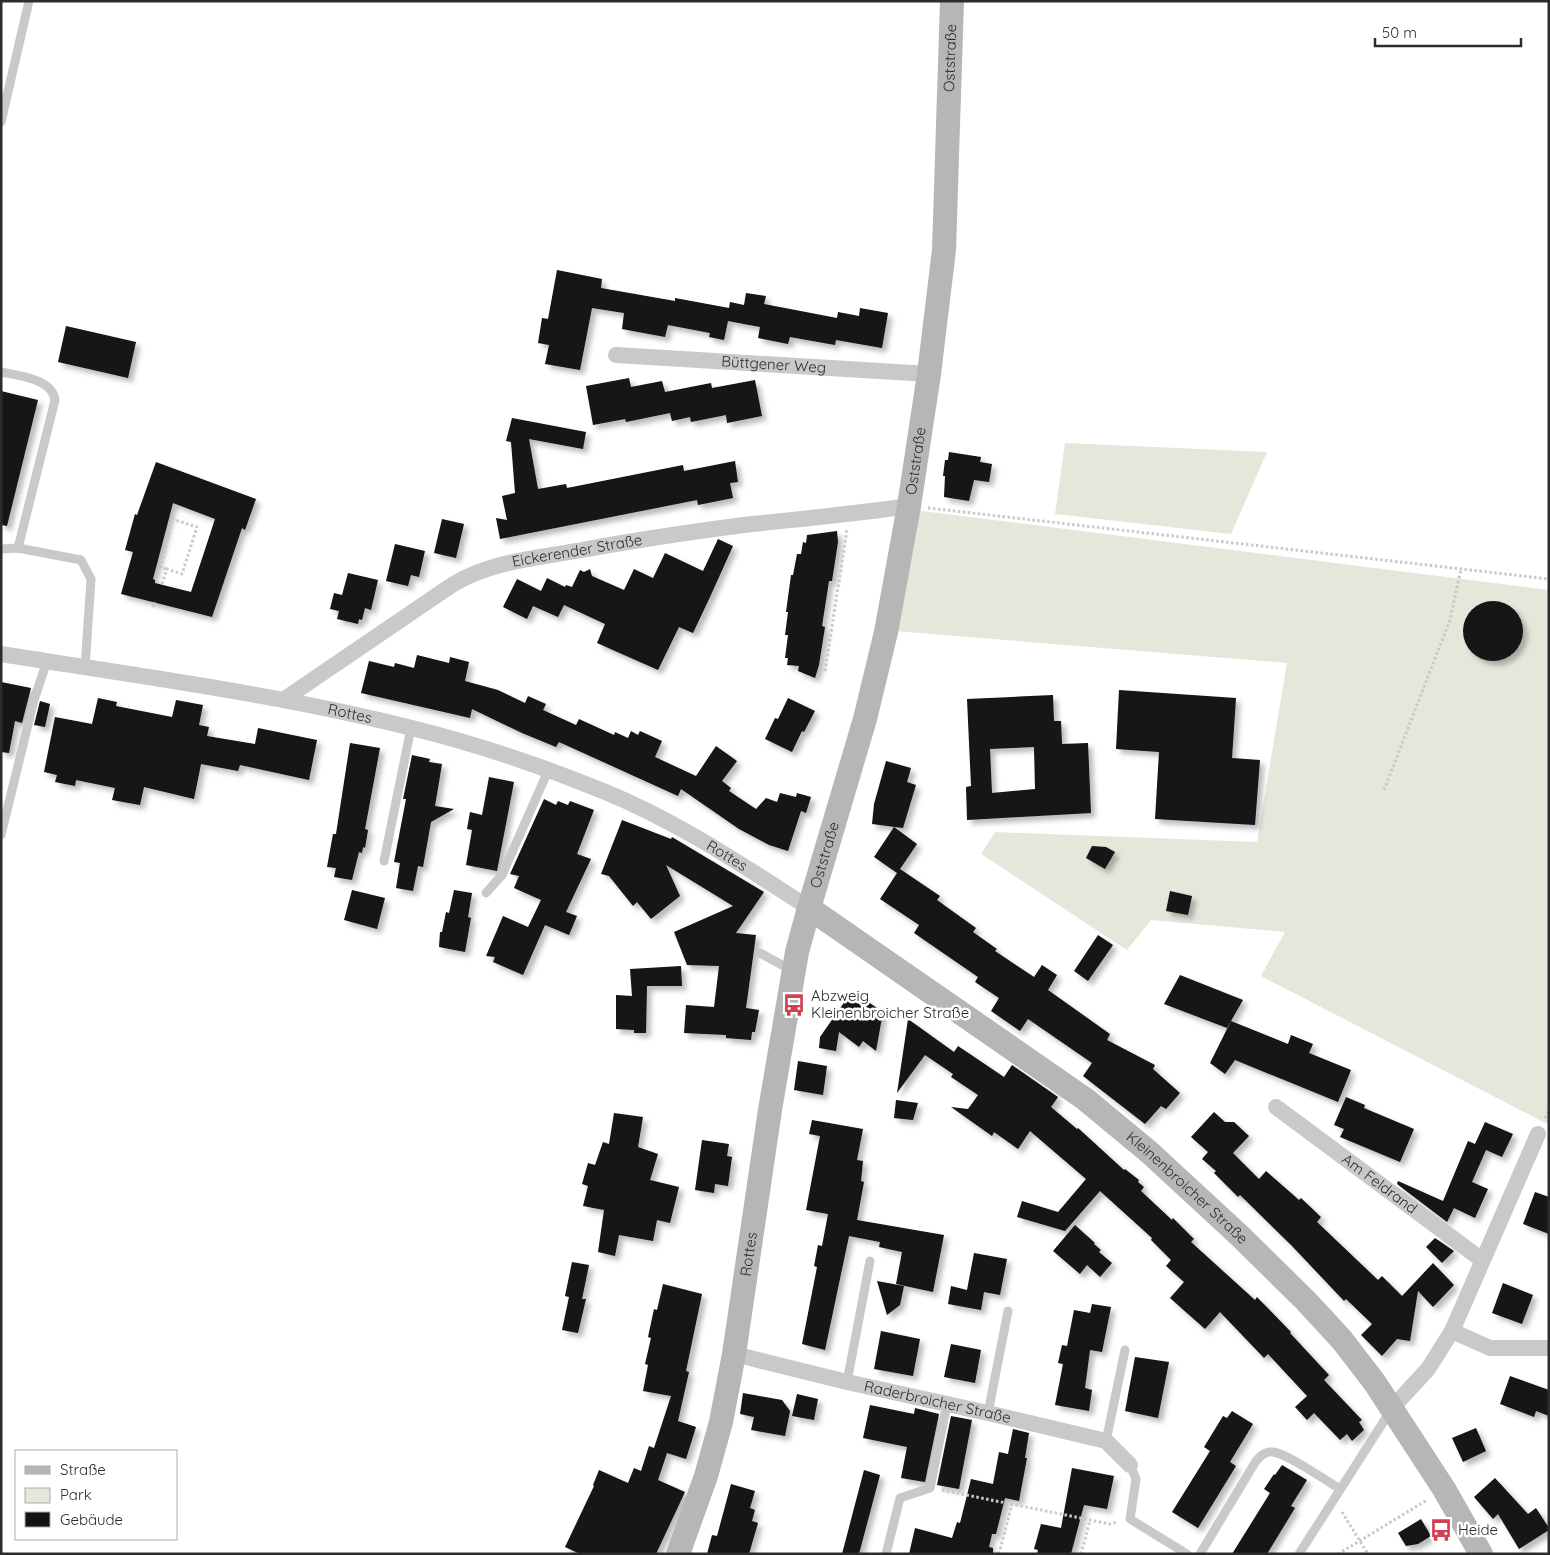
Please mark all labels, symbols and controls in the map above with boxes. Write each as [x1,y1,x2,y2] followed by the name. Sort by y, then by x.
[1375,15,1521,47] scale bar
[939,23,960,92] street label: Oststraße
[1382,23,1417,42] text: 50 m
[721,351,827,377] street label: Büttgener Weg
[901,426,930,496] street label: Oststraße
[510,530,643,571] street label: Eickerender Straße
[326,699,374,727] street label: Rottes
[805,819,843,890] street label: Oststraße
[703,836,751,875] street label: Rottes
[811,986,969,1022] place label: Abzweig Kleinenbroicher Straße
[781,992,807,1018] bus stop icon: Abzweig Kleinenbroicher Straße
[1123,1127,1252,1248] street label: Kleinenbroicher Straße
[1338,1149,1421,1218] street label: Am Feldrand
[736,1231,761,1278] street label: Rottes
[862,1376,1013,1427] street label: Raderbroicher Straße
[15,1450,178,1540] legend
[60,1460,106,1479] text: Straße
[60,1485,92,1504] text: Park
[60,1510,123,1529] text: Gebäude
[1428,1517,1454,1543] bus stop icon: Heide
[1458,1520,1498,1539] place label: Heide

